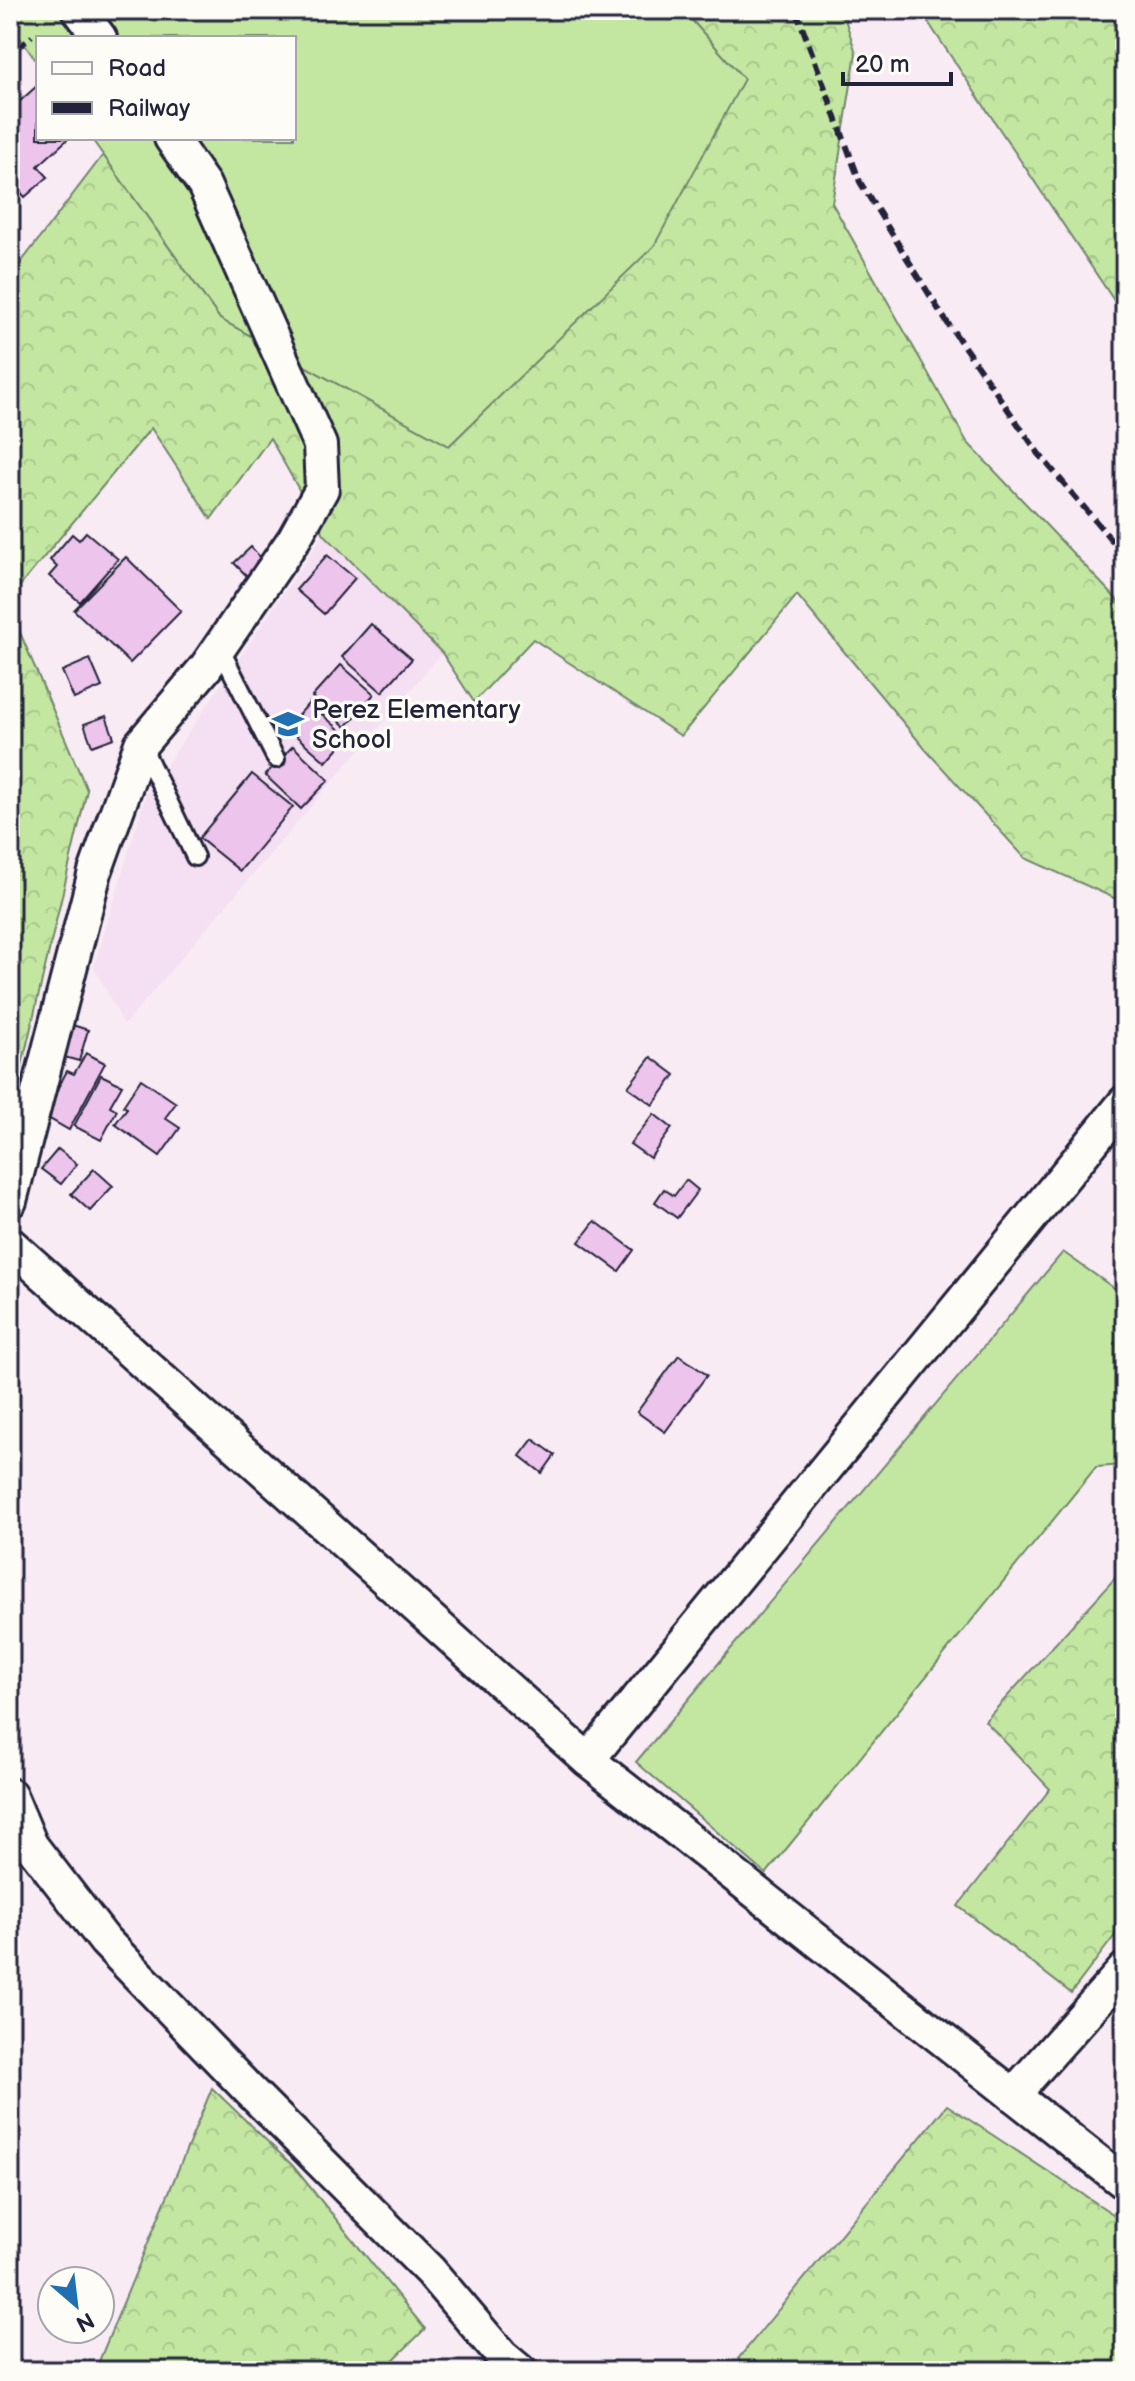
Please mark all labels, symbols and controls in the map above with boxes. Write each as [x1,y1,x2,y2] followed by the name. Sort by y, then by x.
[36,36,296,140] legend
[843,36,951,86] scale bar
[855,50,910,79] text: 20 m
[108,54,166,83] text: Road
[108,94,190,123] text: Railway
[312,695,521,756] place label: Perez Elementary School
[271,707,305,741] school or university icon: Perez Elementary School
[36,2265,116,2345] north arrow
[71,2306,98,2337] text: N

